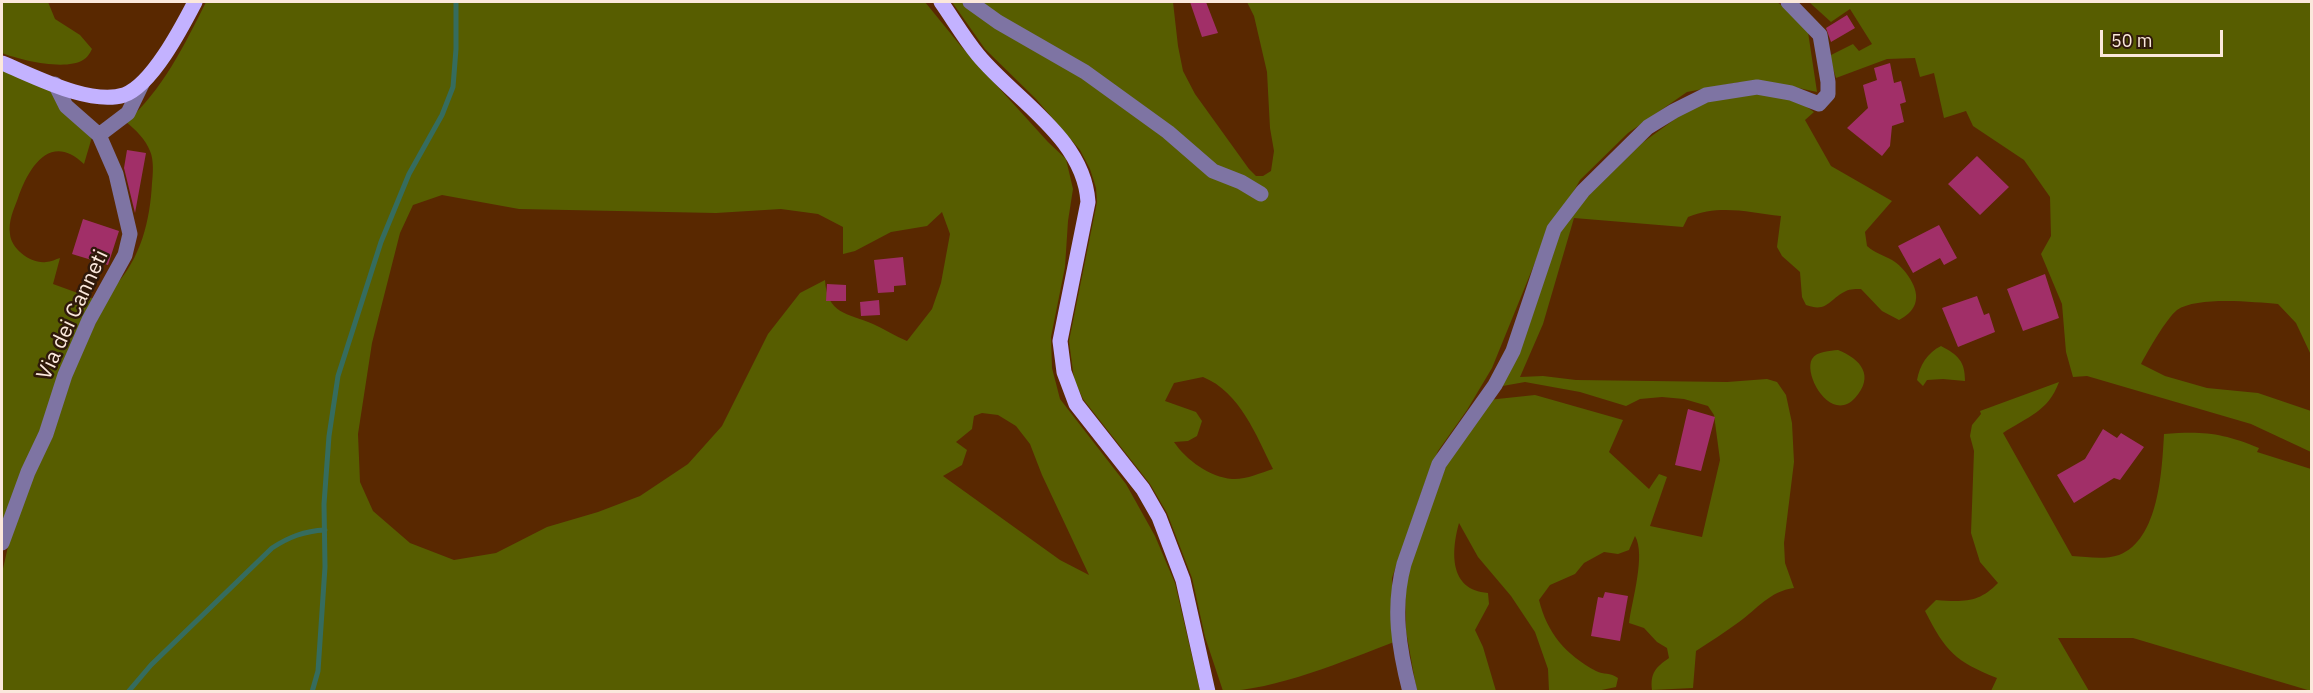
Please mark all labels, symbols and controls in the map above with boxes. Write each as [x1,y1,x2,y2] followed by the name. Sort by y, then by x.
[2103,18,2226,56] scale bar
[2111,29,2153,52] text: 50 m
[32,246,114,384] street label: Via dei Canneti

